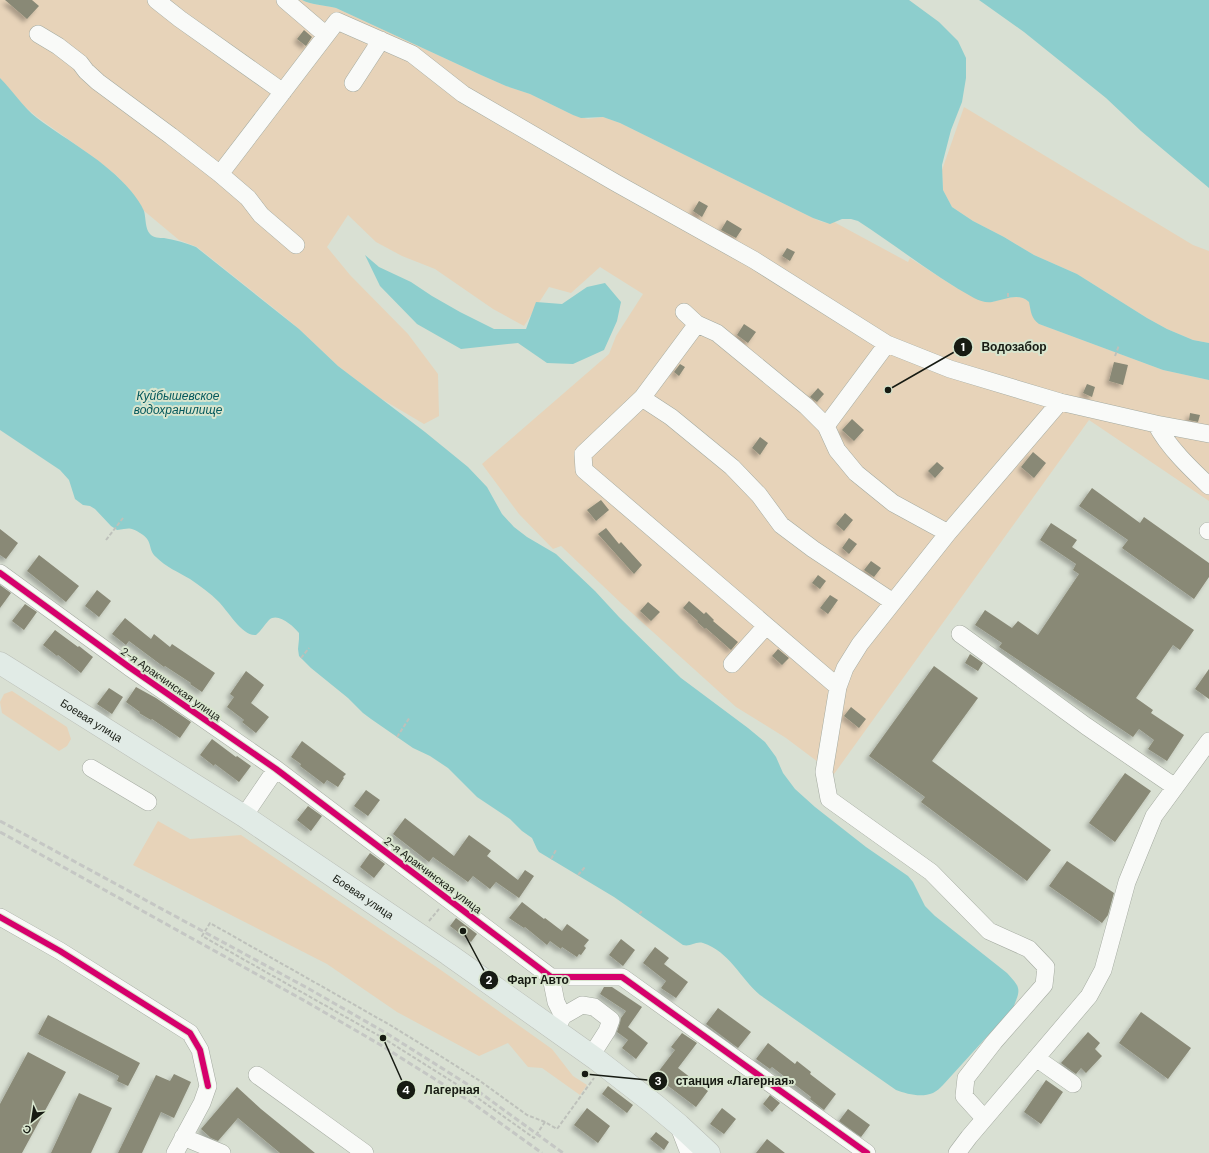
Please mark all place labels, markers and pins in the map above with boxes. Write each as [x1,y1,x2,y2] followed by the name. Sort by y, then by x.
[953,335,1054,359] callout: Водозабор
[479,968,577,992] callout: Фарт Авто
[648,1069,802,1093] callout: станция «Лагерная»
[396,1078,488,1102] callout: Лагерная

